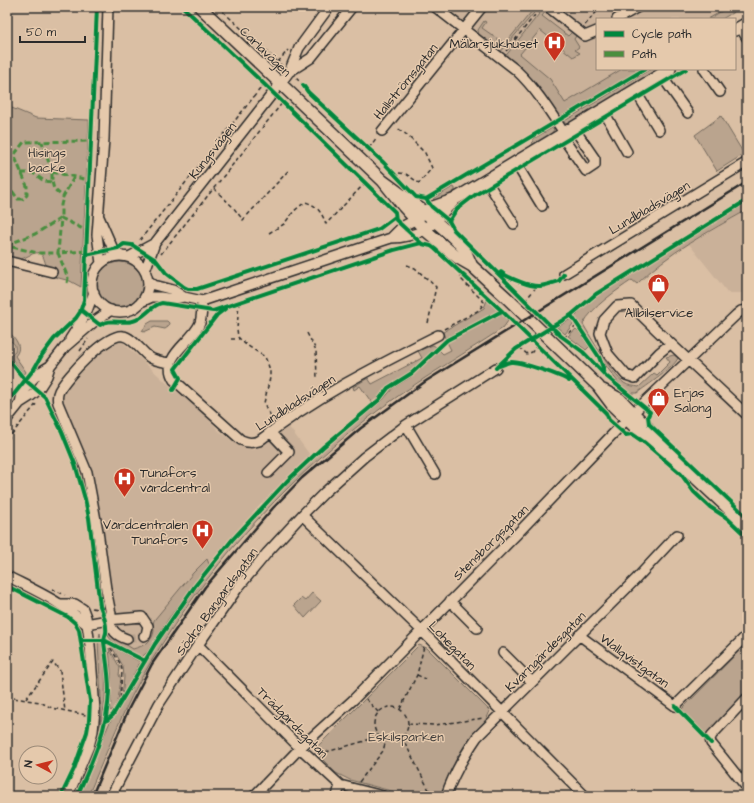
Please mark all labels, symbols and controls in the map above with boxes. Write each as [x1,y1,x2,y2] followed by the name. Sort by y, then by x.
[20,18,85,44] scale bar
[596,18,736,70] legend
[235,23,295,82] street label: Carlavägen
[26,24,57,41] text: 50 m
[632,26,691,44] text: Cycle path
[541,30,567,63] hospital icon: Mälarsjukhuset
[450,35,539,53] place label: Mälarsjukhuset
[369,39,443,124] street label: Hallströmsgatan
[632,46,657,63] text: Path
[185,118,242,183] street label: Kungsvägen
[28,144,67,177] park label: Hisings backe
[606,176,694,240] street label: Lundbladsvägen
[646,271,672,304] shop icon: Allbilservice
[625,304,693,322] place label: Allbilservice
[252,370,340,436] street label: Lundbladsvägen
[674,384,712,418] place label: Erjas Salong
[645,386,671,419] shop icon: Erjas Salong
[140,464,210,497] place label: Tunafors vårdcentral
[112,466,138,499] hospital icon: Tunafors vårdcentral
[449,501,534,585] street label: Stensborgsgatan
[103,516,188,549] place label: Vårdcentralen Tunafors
[190,518,216,551] hospital icon: Vårdcentralen Tunafors
[172,544,263,660] street label: Södra Bangårdsgatan
[501,607,591,697] street label: Kvarngärdesgatan
[424,617,480,675] street label: Lohegatan
[595,629,673,693] street label: Wallqvistgatan
[252,683,332,763] street label: Trädgårdsgatan
[368,728,444,746] park label: Eskilsparken
[18,745,58,785] north arrow
[21,759,36,768] text: N

